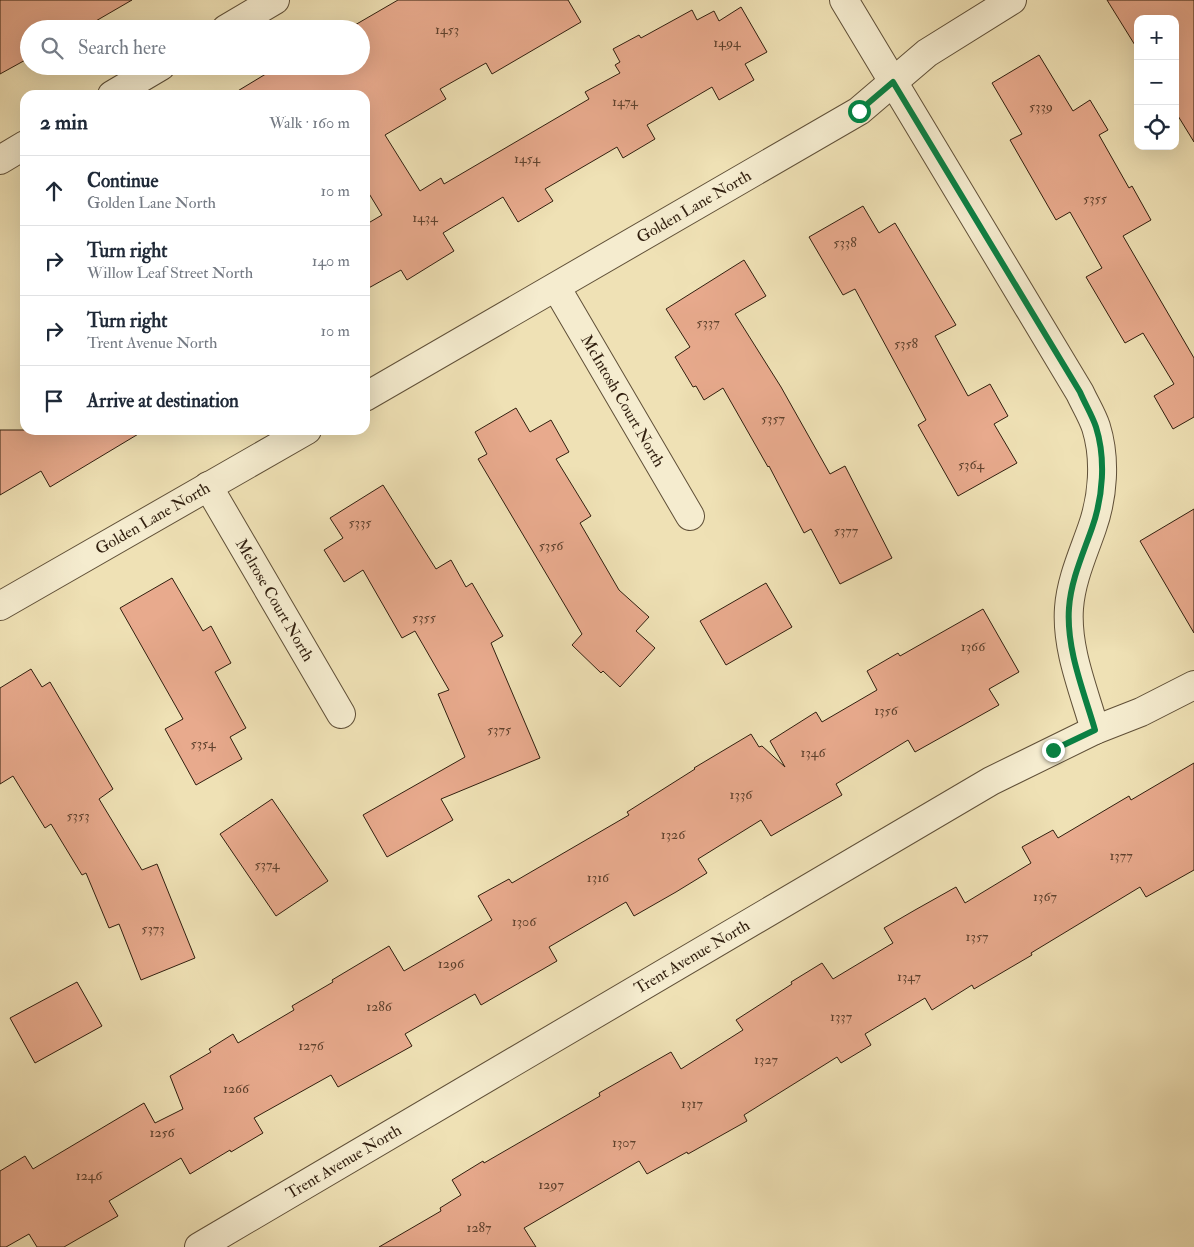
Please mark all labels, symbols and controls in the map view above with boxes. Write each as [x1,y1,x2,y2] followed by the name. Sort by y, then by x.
[1134,15,1179,150] map controls
[1134,15,1179,60] button: +
[20,20,370,75] search box
[435,21,459,38] house number: 1453
[38,34,66,62] icon: search
[713,34,742,51] house number: 1494
[78,36,166,60] text: Search here
[1134,60,1179,105] button: −
[612,93,639,110] house number: 1474
[1029,98,1053,115] house number: 5339
[848,100,871,123] route start
[1134,105,1179,150] button: locate
[40,109,88,136] text: 2 min
[269,113,350,133] text: Walk · 160 m
[514,150,541,167] house number: 1454
[633,165,755,248] street label: Golden Lane North
[87,169,158,193] text: Continue
[40,177,68,205] icon: ahead
[320,181,350,201] text: 10 m
[1083,190,1108,207] house number: 5355
[87,193,216,213] text: Golden Lane North
[412,209,439,226] house number: 1434
[833,234,857,251] house number: 5338
[87,239,167,263] text: Turn right
[40,247,68,275] icon: right
[312,251,350,271] text: 140 m
[87,263,253,283] text: Willow Leaf Street North
[87,309,167,333] text: Turn right
[696,314,720,331] house number: 5337
[40,317,68,345] icon: right
[320,321,350,341] text: 10 m
[576,331,669,471] street label: McIntosh Court North
[87,333,217,353] text: Trent Avenue North
[894,335,919,352] house number: 5358
[40,387,68,415] icon: arrive
[87,389,239,413] text: Arrive at destination
[761,410,786,427] house number: 5357
[958,456,986,473] house number: 5364
[92,477,214,559] street label: Golden Lane North
[348,514,372,531] house number: 5335
[834,522,859,539] house number: 5377
[231,535,318,665] street label: Melrose Court North
[539,537,564,554] house number: 5356
[412,609,437,626] house number: 5355
[961,638,986,655] house number: 1366
[874,702,899,719] house number: 1356
[487,721,512,738] house number: 5375
[191,735,217,752] house number: 5354
[1042,739,1065,762] route end
[801,744,826,761] house number: 1346
[730,786,753,803] house number: 1336
[66,807,90,824] house number: 5353
[661,826,686,843] house number: 1326
[1109,847,1133,864] house number: 1377
[254,856,281,873] house number: 5374
[587,869,610,886] house number: 1316
[1033,888,1057,905] house number: 1367
[512,913,537,930] house number: 1306
[631,915,754,999] street label: Trent Avenue North
[141,920,165,937] house number: 5373
[966,928,989,945] house number: 1357
[438,955,465,972] house number: 1296
[897,968,922,985] house number: 1347
[366,998,393,1015] house number: 1286
[830,1008,853,1025] house number: 1337
[298,1037,325,1054] house number: 1276
[754,1051,778,1068] house number: 1327
[223,1080,250,1097] house number: 1266
[681,1095,703,1112] house number: 1317
[283,1120,406,1203] street label: Trent Avenue North
[149,1124,176,1141] house number: 1256
[612,1134,637,1151] house number: 1307
[76,1167,103,1184] house number: 1246
[538,1176,564,1193] house number: 1297
[466,1219,492,1236] house number: 1287

